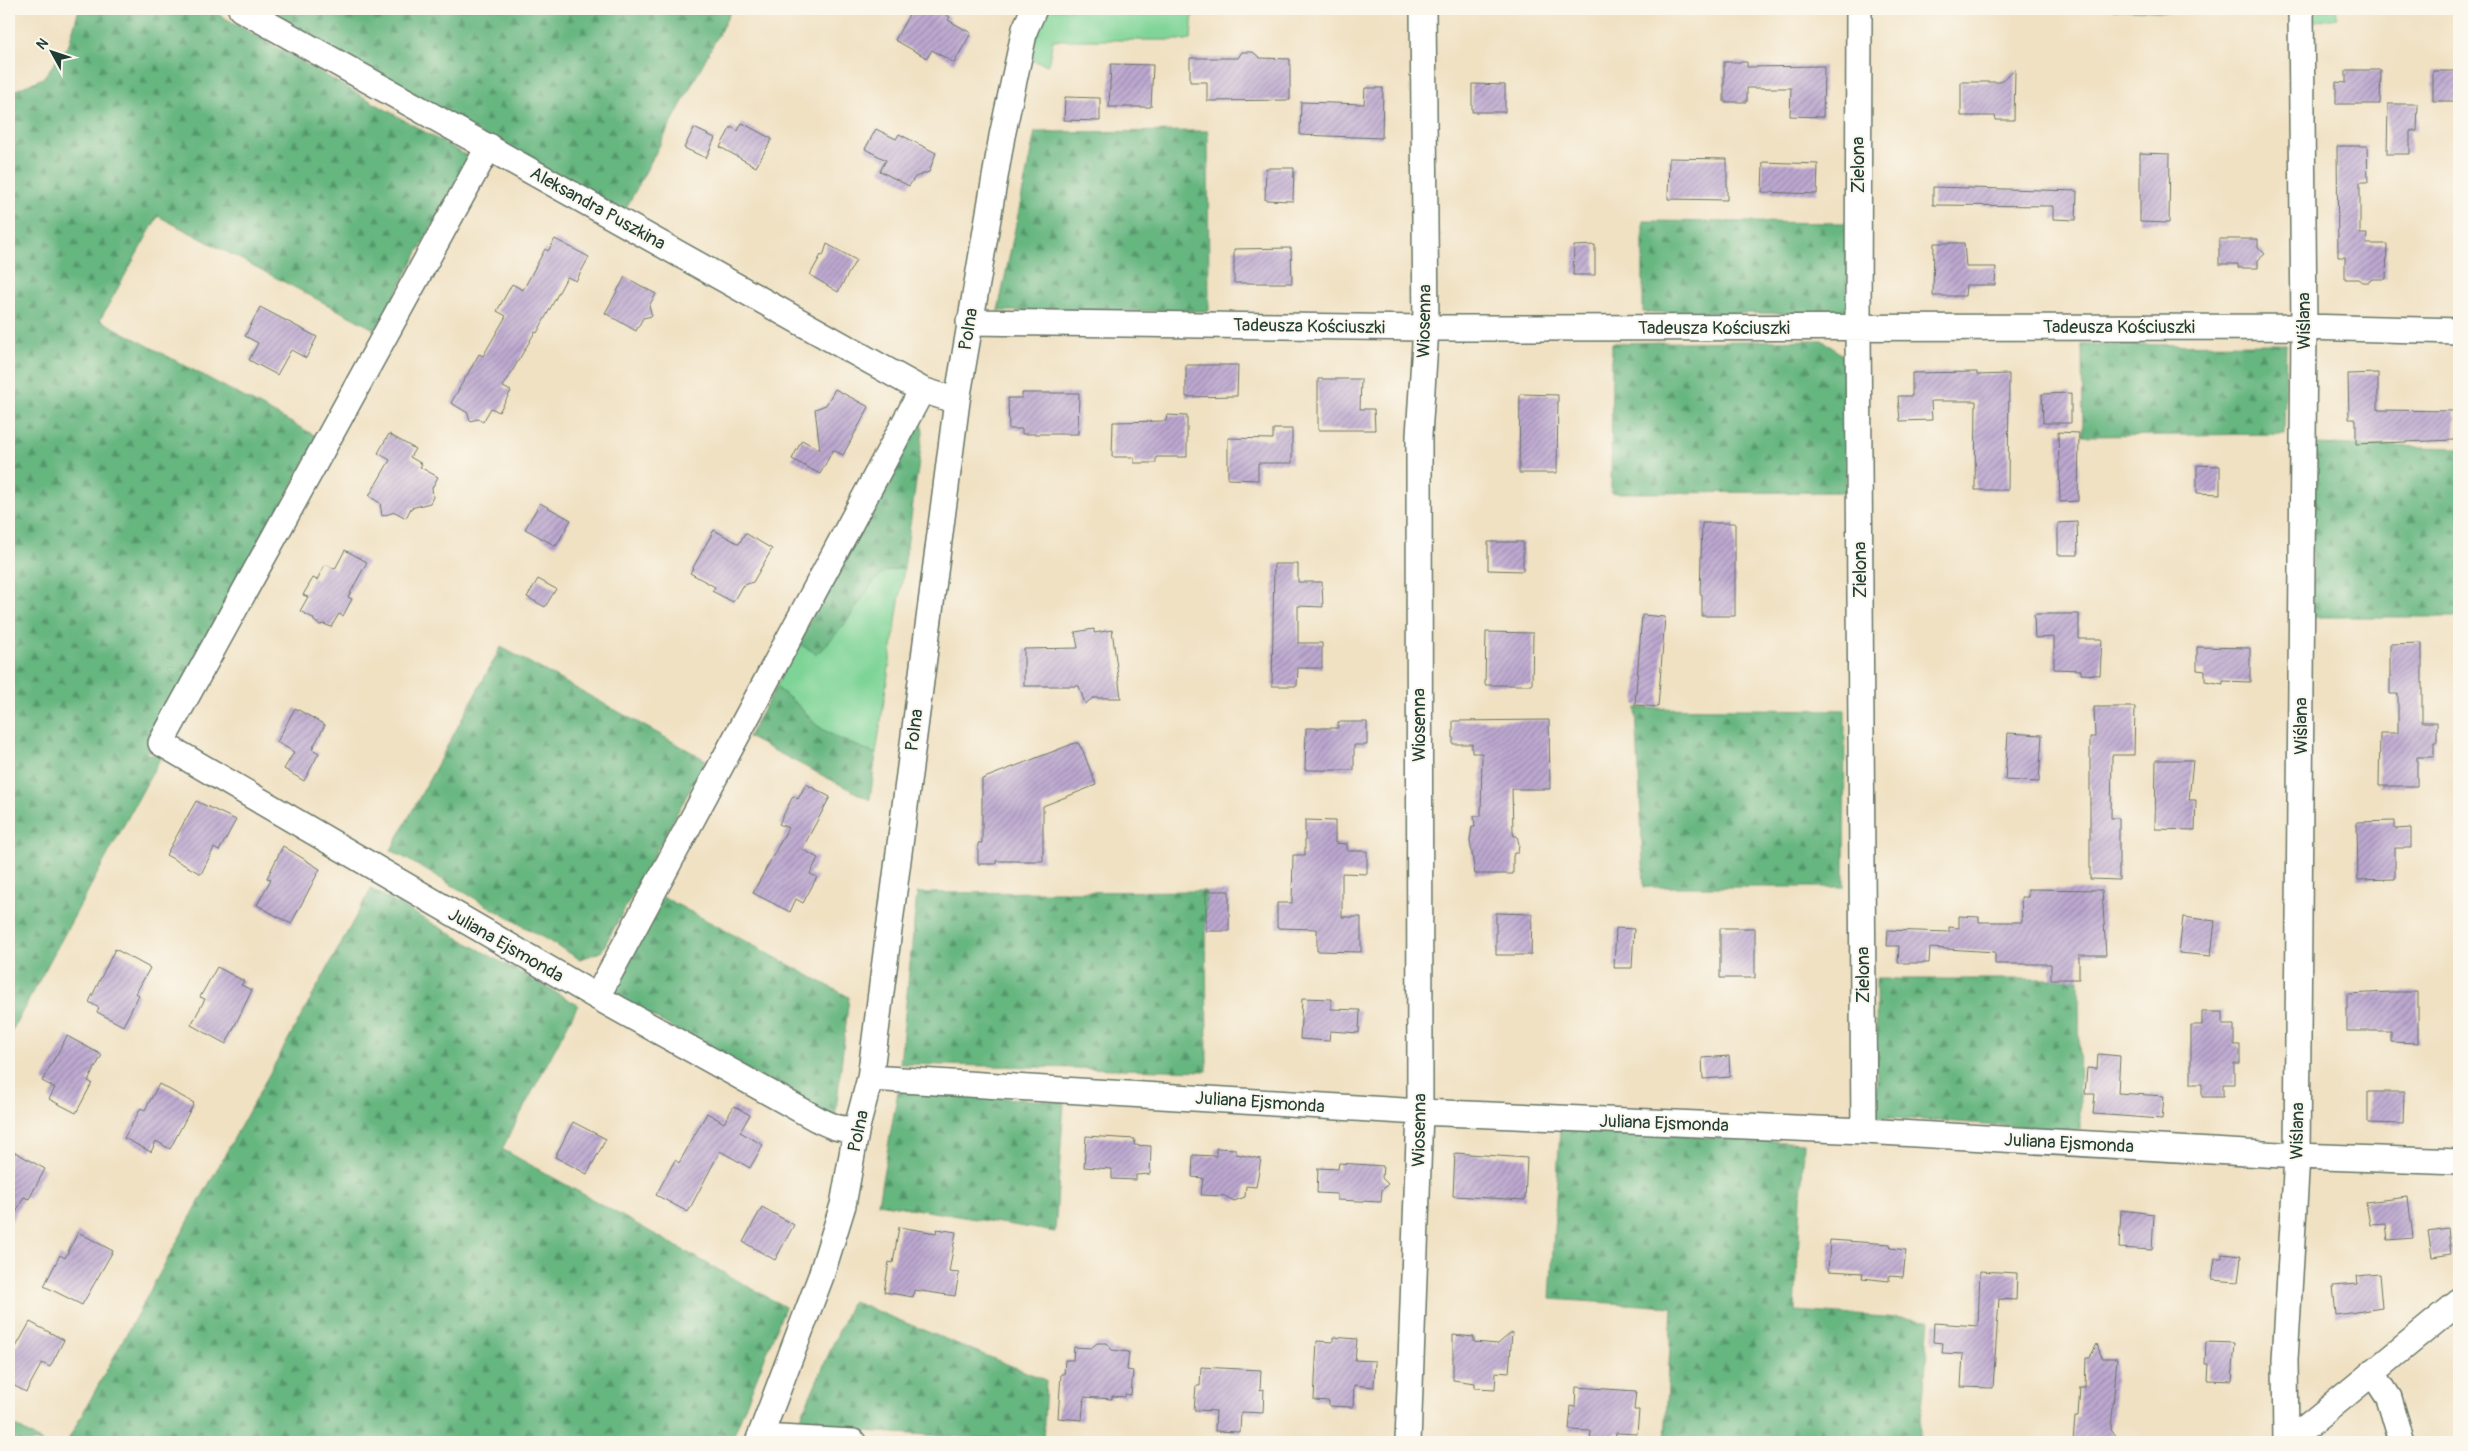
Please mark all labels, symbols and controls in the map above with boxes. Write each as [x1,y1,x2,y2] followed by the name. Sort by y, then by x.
[28,28,78,78] north arrow
[33,35,52,53] text: N
[1847,137,1870,193] street label: Zielona
[526,162,670,255] street label: Aleksandra Puszkina
[1412,284,1437,358] street label: Wiosenna
[2293,292,2316,350] street label: Wiślana
[954,306,983,352] street label: Polna
[1233,314,1385,339] street label: Tadeusza Kościuszki
[2043,316,2195,339] street label: Tadeusza Kościuszki
[1638,317,1790,340] street label: Tadeusza Kościuszki
[1849,542,1872,598] street label: Zielona
[1408,688,1431,762] street label: Wiosenna
[2290,697,2313,755] street label: Wiślana
[900,708,928,753] street label: Polna
[444,903,568,988] street label: Juliana Ejsmonda
[1852,947,1875,1003] street label: Zielona
[1194,1086,1326,1119] street label: Juliana Ejsmonda
[1407,1093,1432,1167] street label: Wiosenna
[2286,1102,2309,1160] street label: Wiślana
[843,1108,874,1154] street label: Polna
[1599,1110,1729,1137] street label: Juliana Ejsmonda
[2004,1129,2134,1158] street label: Juliana Ejsmonda

